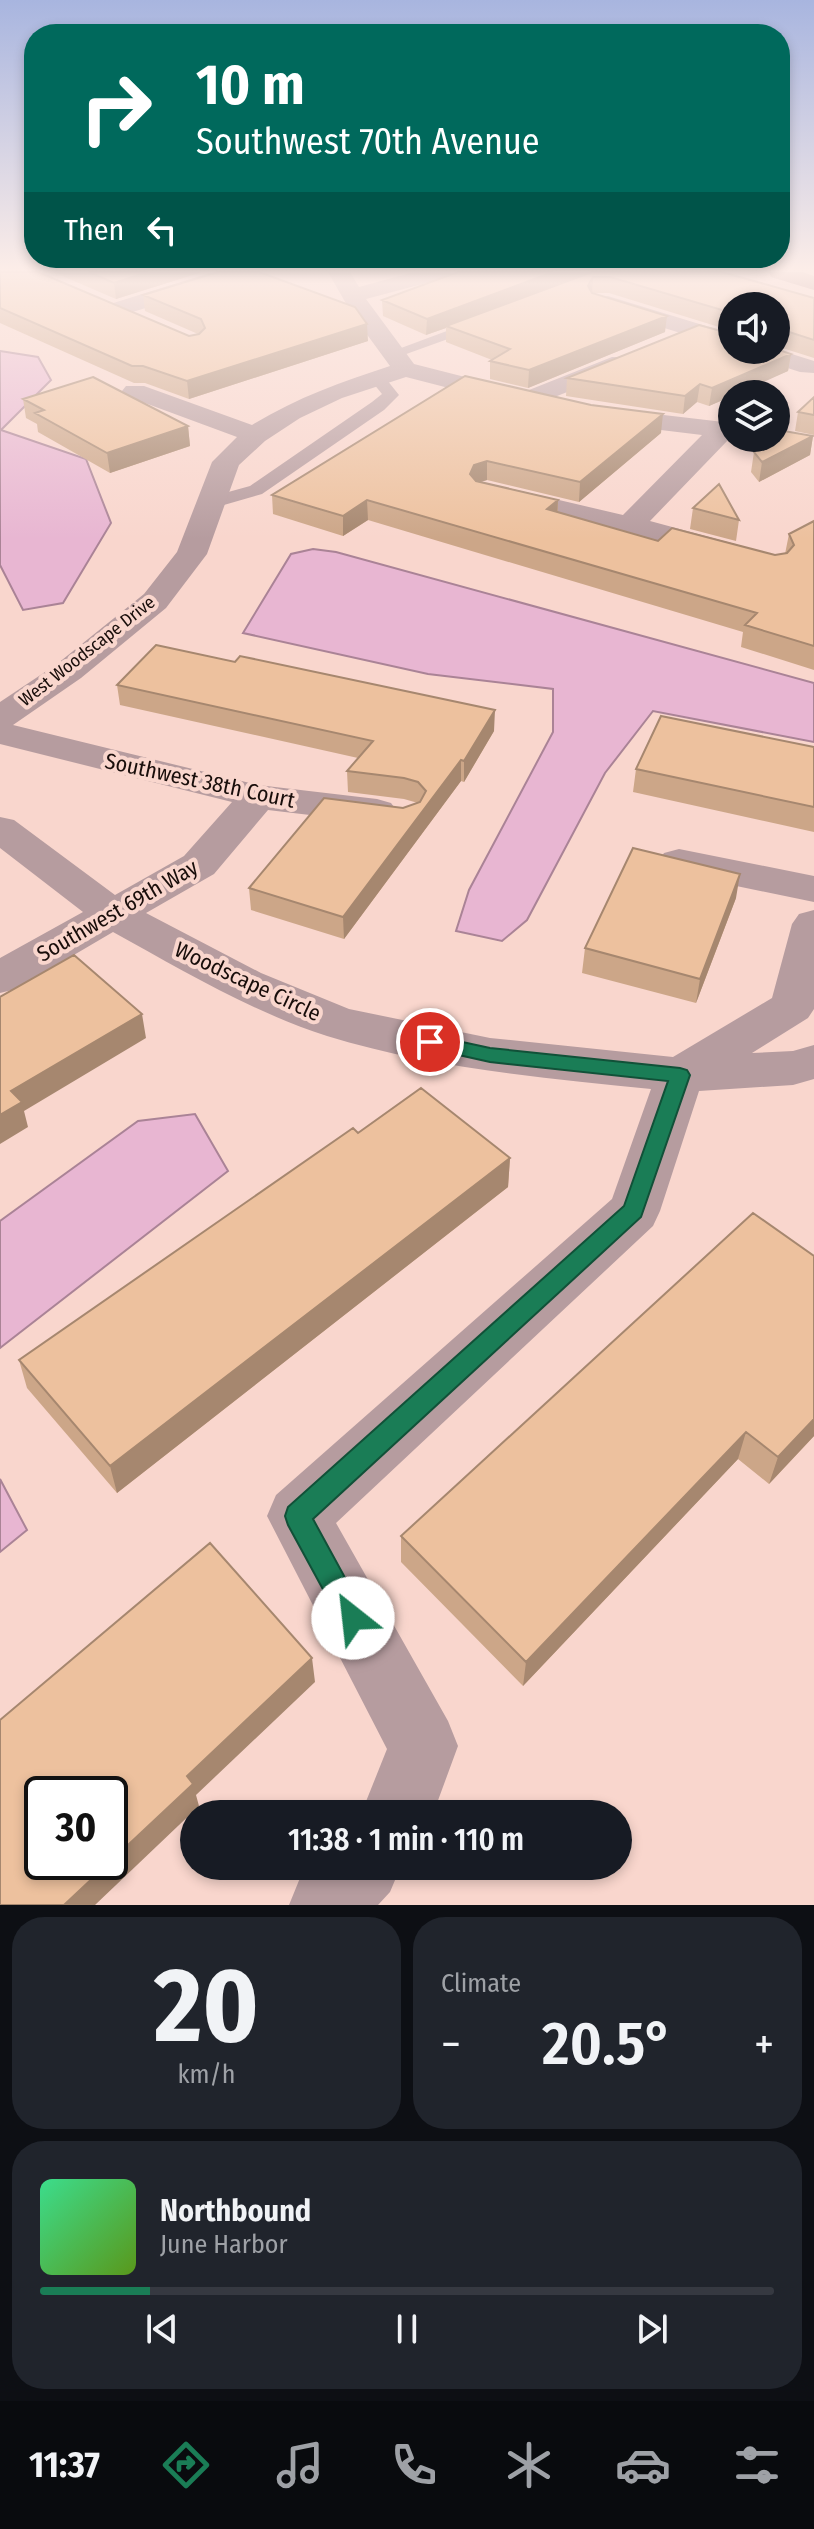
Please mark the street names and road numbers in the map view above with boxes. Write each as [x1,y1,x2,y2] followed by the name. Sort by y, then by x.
[15,591,160,711] street label: West Woodscape Drive
[103,747,298,814] street label: Southwest 38th Court
[32,853,203,967] street label: Southwest 69th Way
[170,936,325,1027] street label: Woodscape Circle

